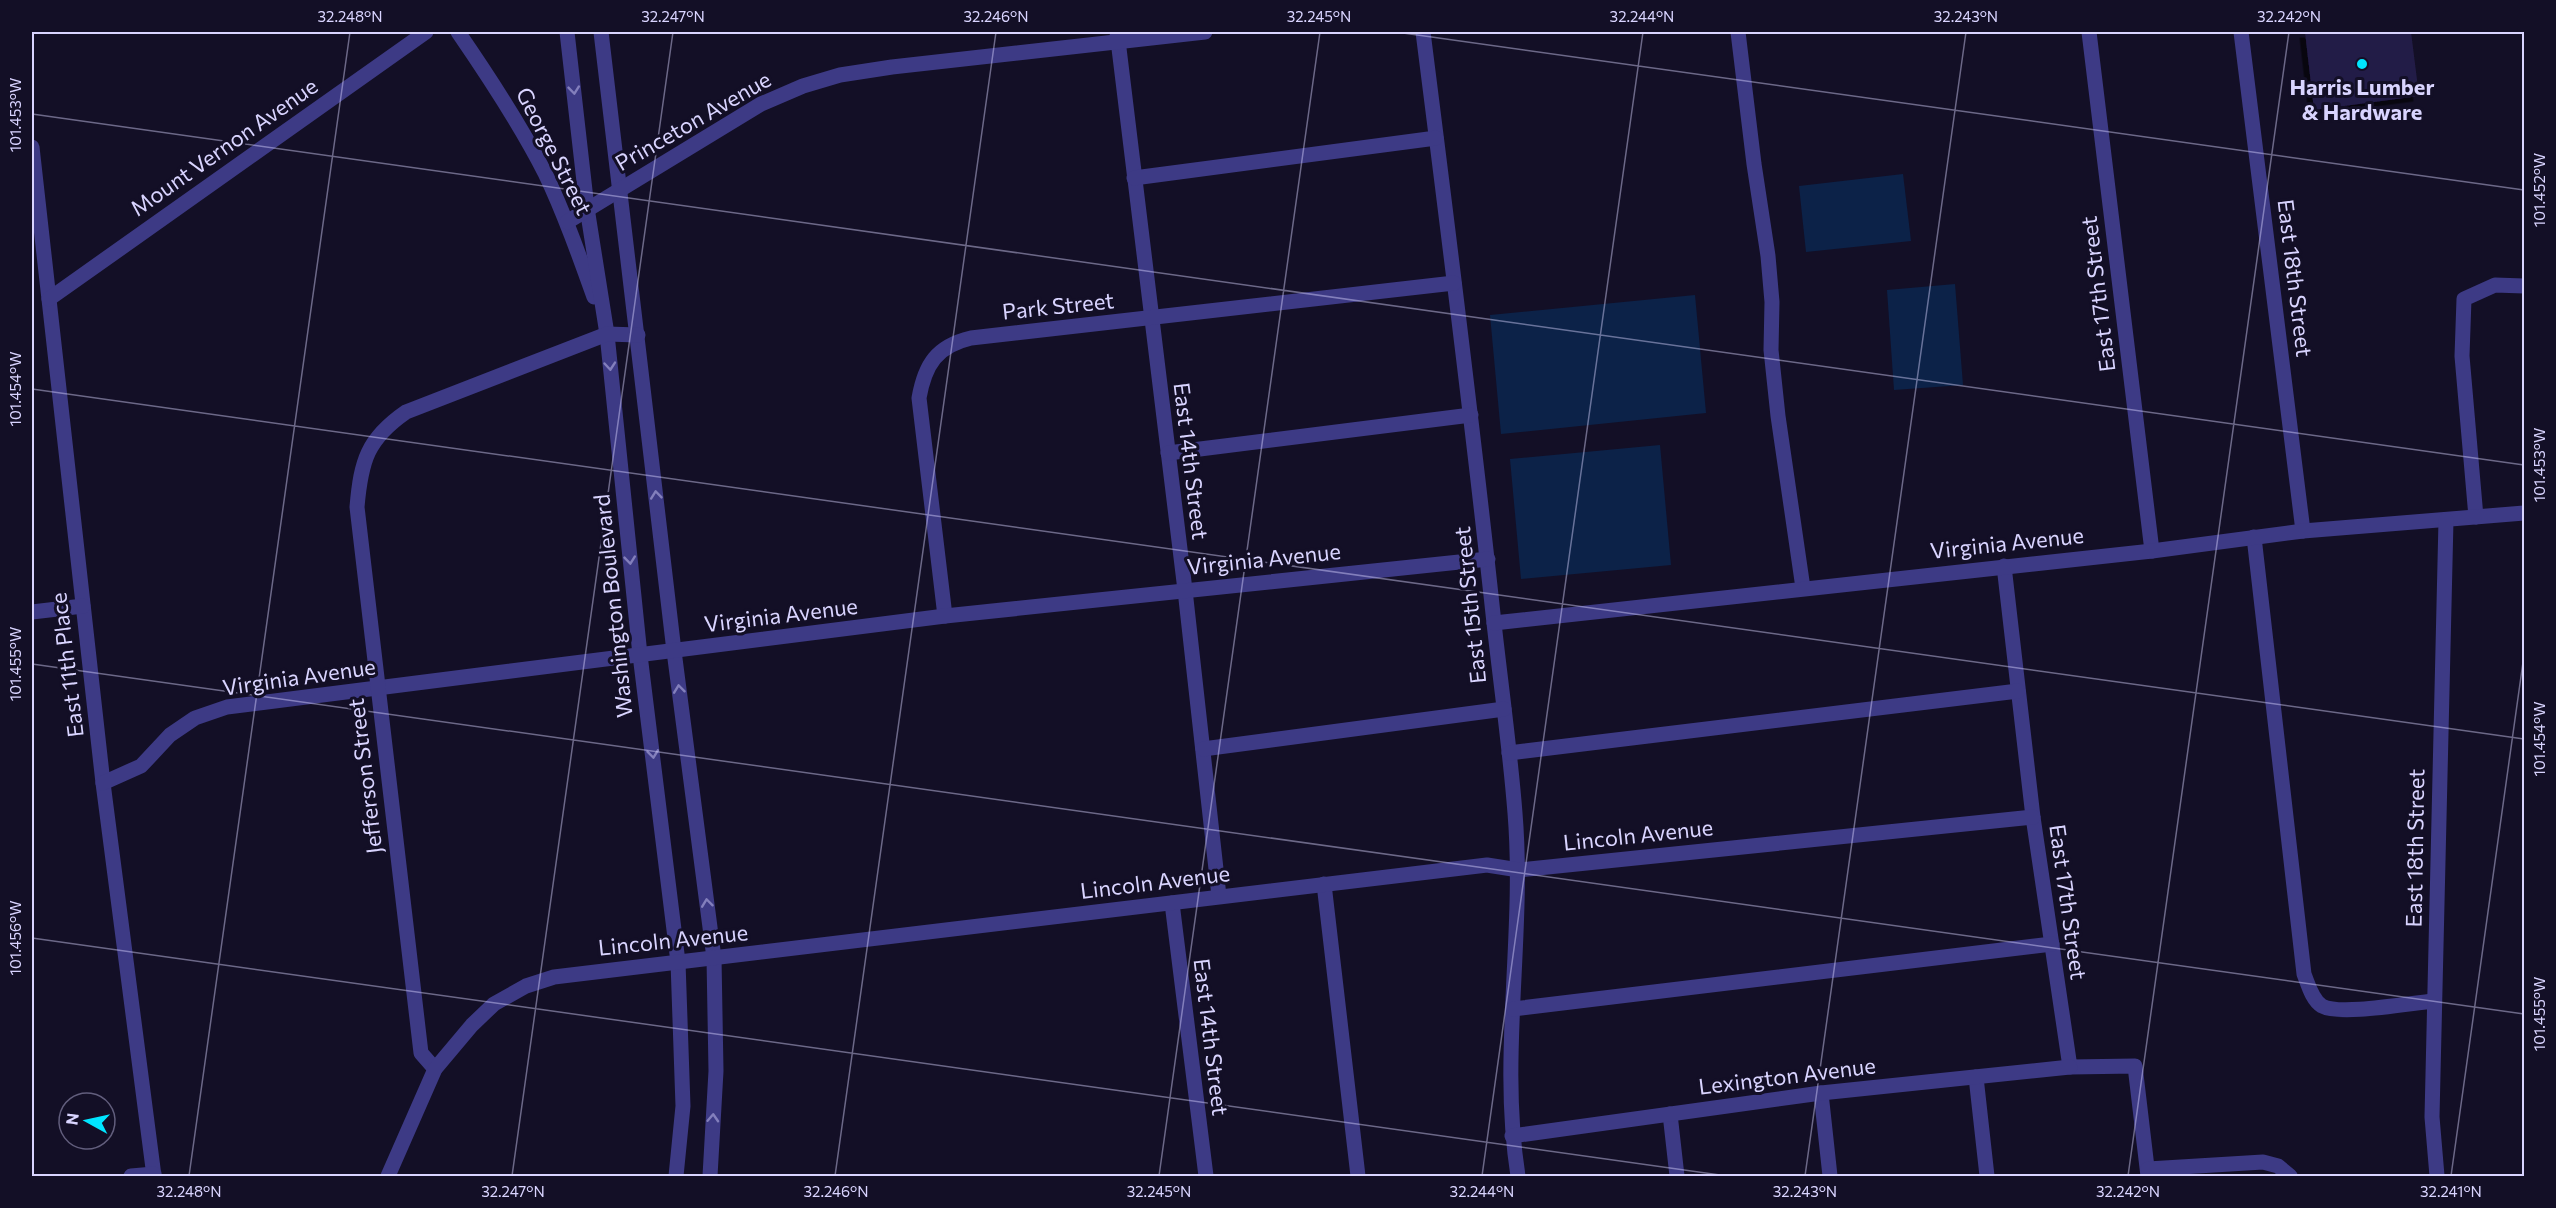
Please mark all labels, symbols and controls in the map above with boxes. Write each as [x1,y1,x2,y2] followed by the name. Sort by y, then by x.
[318,7,382,25] text: 32.248°N
[641,7,705,25] text: 32.247°N
[964,7,1028,25] text: 32.246°N
[1287,7,1351,25] text: 32.245°N
[1610,7,1674,25] text: 32.244°N
[1934,7,1998,25] text: 32.243°N
[2257,7,2321,25] text: 32.242°N
[2355,57,2369,71] marker: Harris Lumber & Hardware
[610,65,775,176] street label: Princeton Avenue
[125,72,322,221] street label: Mount Vernon Avenue
[2289,73,2435,125] place label: Harris Lumber & Hardware
[6,78,24,152] text: 101.453°W
[511,83,598,219] street label: George Street
[567,85,579,94] one-way arrow
[2530,153,2548,227] text: 101.452°W
[2272,198,2319,358] street label: East 18th Street
[2075,215,2120,374] street label: East 17th Street
[1001,286,1115,325] street label: Park Street
[6,352,24,426] text: 101.454°W
[603,362,616,371] one-way arrow
[1168,381,1215,541] street label: East 14th Street
[2530,428,2548,502] text: 101.453°W
[650,490,663,499] one-way arrow
[587,493,638,719] street label: Washington Boulevard
[1929,521,2085,564] street label: Virginia Avenue
[1448,525,1491,685] street label: East 15th Street
[1186,537,1342,580] street label: Virginia Avenue
[623,556,636,565] one-way arrow
[44,591,89,739] street label: East 11th Place
[703,592,859,637] street label: Virginia Avenue
[6,627,24,701] text: 101.455°W
[221,652,377,701] street label: Virginia Avenue
[673,684,685,693] one-way arrow
[342,697,387,855] street label: Jefferson Street
[2530,702,2548,776] text: 101.454°W
[646,749,659,758] one-way arrow
[2400,769,2429,927] street label: East 18th Street
[1562,813,1714,856] street label: Lincoln Avenue
[2044,822,2093,981] street label: East 17th Street
[1079,859,1231,904] street label: Lincoln Avenue
[701,898,713,907] one-way arrow
[6,901,24,975] text: 101.456°W
[597,918,749,961] street label: Lincoln Avenue
[1188,957,1235,1117] street label: East 14th Street
[2530,977,2548,1051] text: 101.455°W
[1697,1051,1877,1100] street label: Lexington Avenue
[57,1091,117,1151] north arrow
[61,1112,82,1126] text: N
[707,1114,720,1123] one-way arrow
[157,1182,221,1200] text: 32.248°N
[481,1182,545,1200] text: 32.247°N
[804,1182,868,1200] text: 32.246°N
[1127,1182,1191,1200] text: 32.245°N
[1450,1182,1514,1200] text: 32.244°N
[1773,1182,1837,1200] text: 32.243°N
[2096,1182,2160,1200] text: 32.242°N
[2420,1182,2482,1200] text: 32.241°N

